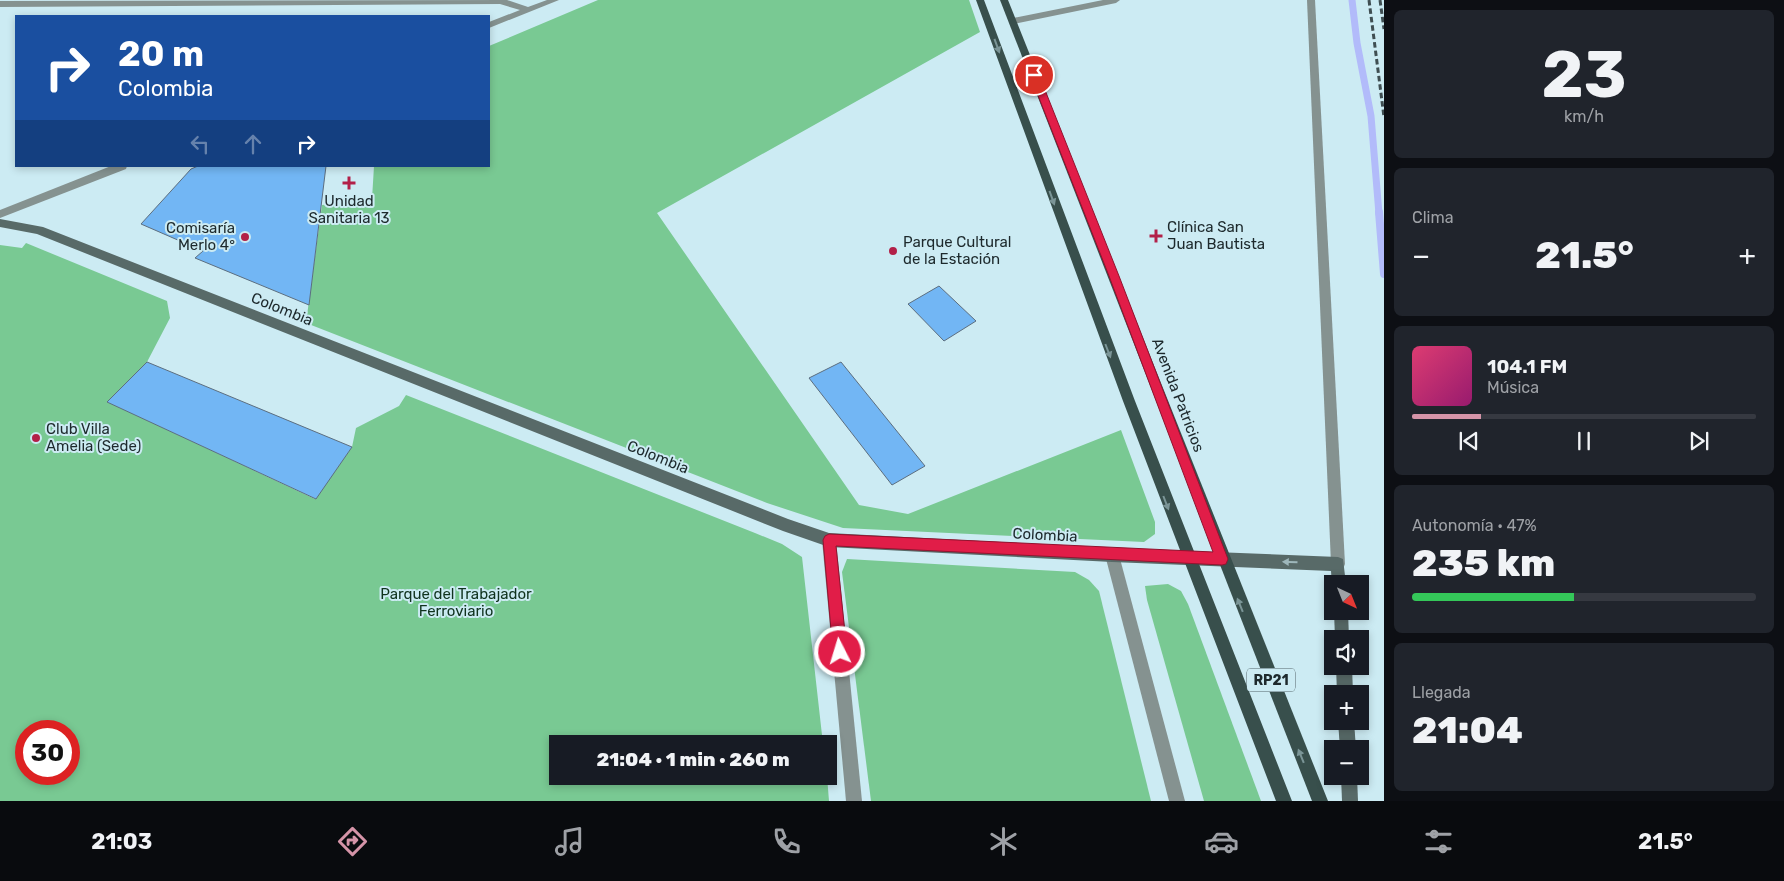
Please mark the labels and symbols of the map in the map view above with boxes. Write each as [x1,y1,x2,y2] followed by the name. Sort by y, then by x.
[993,39,1001,54] one-way arrow
[1013,54,1055,96] pin
[342,176,356,190] marker: Unidad Sanitaria 13
[1049,191,1056,206] one-way arrow
[308,192,390,227] place label: Unidad Sanitaria 13
[1167,218,1265,253] place label: Clínica San Juan Bautista
[166,219,235,254] place label: Comisaría Merlo 4°
[1149,229,1163,243] marker: Clínica San Juan Bautista
[239,231,251,243] marker: Comisaría Merlo 4°
[903,233,1011,268] place label: Parque Cultural de la Estación
[887,245,899,257] marker: Parque Cultural de la Estación
[248,288,316,330] street label: Colombia
[1148,335,1208,455] street label: Avenida Patricios
[1105,344,1113,358] one-way arrow
[46,420,141,455] place label: Club Villa Amelia (Sede)
[30,432,42,444] marker: Club Villa Amelia (Sede)
[624,436,692,478] street label: Colombia
[1162,496,1170,511] one-way arrow
[1012,524,1078,546] street label: Colombia
[1282,557,1298,565] one-way arrow
[1324,575,1369,620] north arrow
[380,585,532,620] park label: Parque del Trabajador Ferroviario
[1236,598,1244,612] one-way arrow
[813,625,865,677] position arrow
[1247,668,1295,692] road number: RP21
[15,720,80,785] speed limit sign: 30
[1297,749,1305,763] one-way arrow

